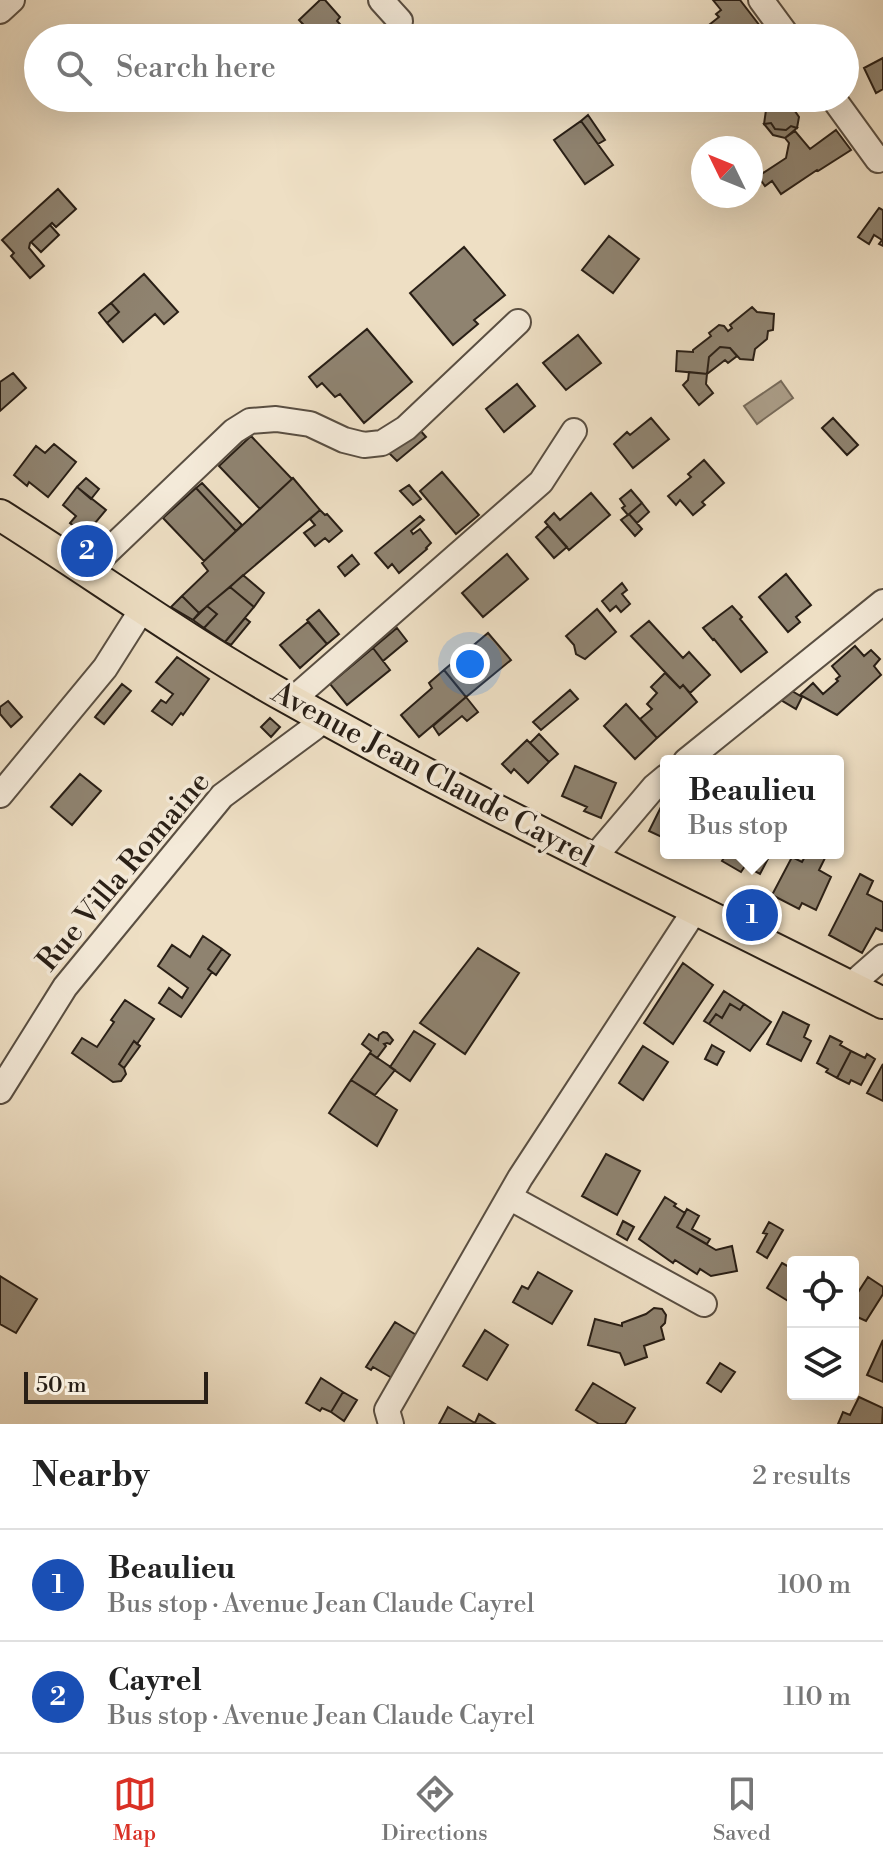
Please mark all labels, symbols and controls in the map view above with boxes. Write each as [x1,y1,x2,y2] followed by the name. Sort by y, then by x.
[24,24,859,112] search box
[52,46,96,90] icon: search
[116,49,276,87] text: Search here
[691,136,763,208] north arrow
[61,521,113,581] pin: 2
[450,644,490,684] your location
[264,673,600,876] street label: Avenue Jean Claude Cayrel
[660,755,844,859] popup
[29,764,219,979] street label: Rue Villa Romaine
[688,772,816,810] text: Beaulieu
[688,810,788,842] text: Bus stop
[726,885,778,945] pin: 1
[787,1256,859,1400] map controls
[787,1256,859,1328] button: locate
[787,1328,859,1400] button: layers
[24,1368,208,1404] scale bar
[36,1372,87,1399] text: 50 m
[32,1455,150,1497] text: Nearby
[752,1460,851,1492] text: 2 results
[108,1550,235,1588] text: Beaulieu
[52,1569,64,1601] text: 1
[778,1569,851,1601] text: 100 m
[108,1588,534,1620] text: Bus stop · Avenue Jean Claude Cayrel
[108,1662,202,1700] text: Cayrel
[50,1681,66,1713] text: 2
[783,1681,851,1713] text: 110 m
[108,1700,534,1732] text: Bus stop · Avenue Jean Claude Cayrel
[113,1772,157,1847] tab: Map
[382,1772,488,1847] tab: Directions
[713,1772,770,1847] tab: Saved

